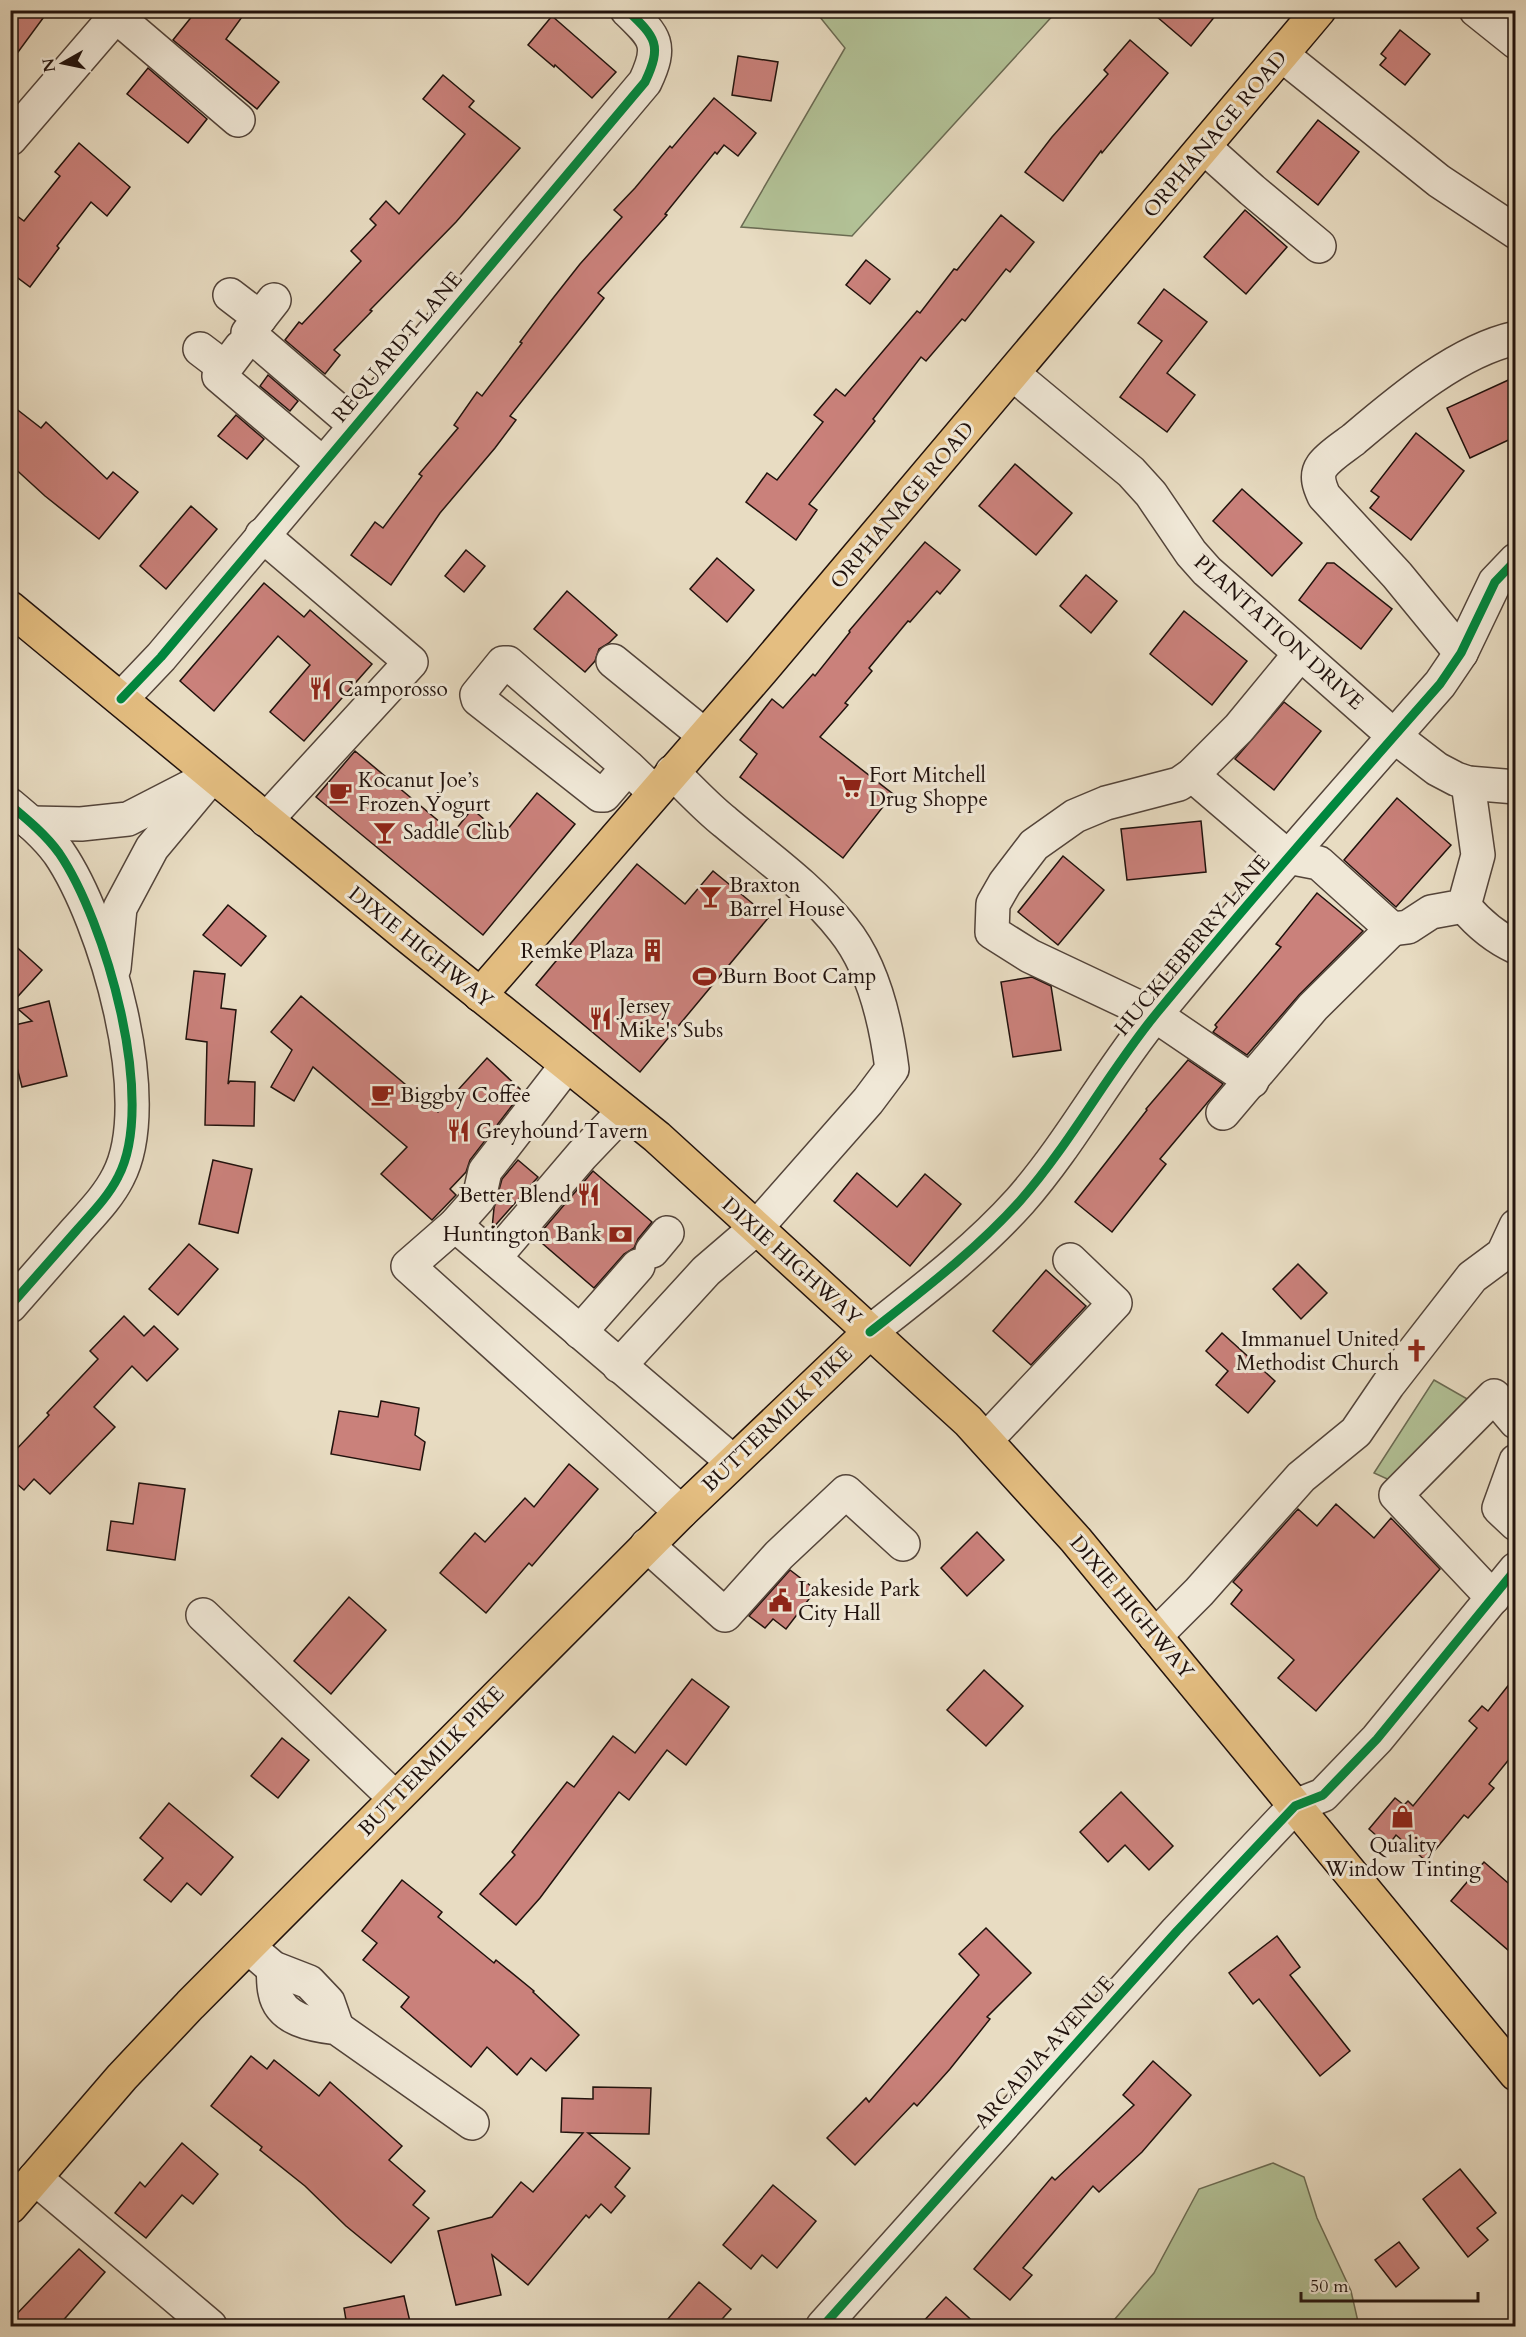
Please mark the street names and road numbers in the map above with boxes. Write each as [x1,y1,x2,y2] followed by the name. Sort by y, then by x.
[1137,44,1294,224] street label: ORPHANAGE ROAD
[326,266,469,429] street label: REQUARDT LANE
[824,415,981,595] street label: ORPHANAGE ROAD
[1187,548,1370,717] street label: PLANTATION DRIVE
[1108,849,1277,1042] street label: HUCKLEBERRY LANE
[342,880,500,1015] street label: DIXIE HIGHWAY
[715,1191,868,1332] street label: DIXIE HIGHWAY
[696,1340,859,1499] street label: BUTTERMILK PIKE
[1063,1529,1201,1686] street label: DIXIE HIGHWAY
[352,1680,511,1843] street label: BUTTERMILK PIKE
[968,1970,1121,2135] street label: ARCADIA AVENUE

